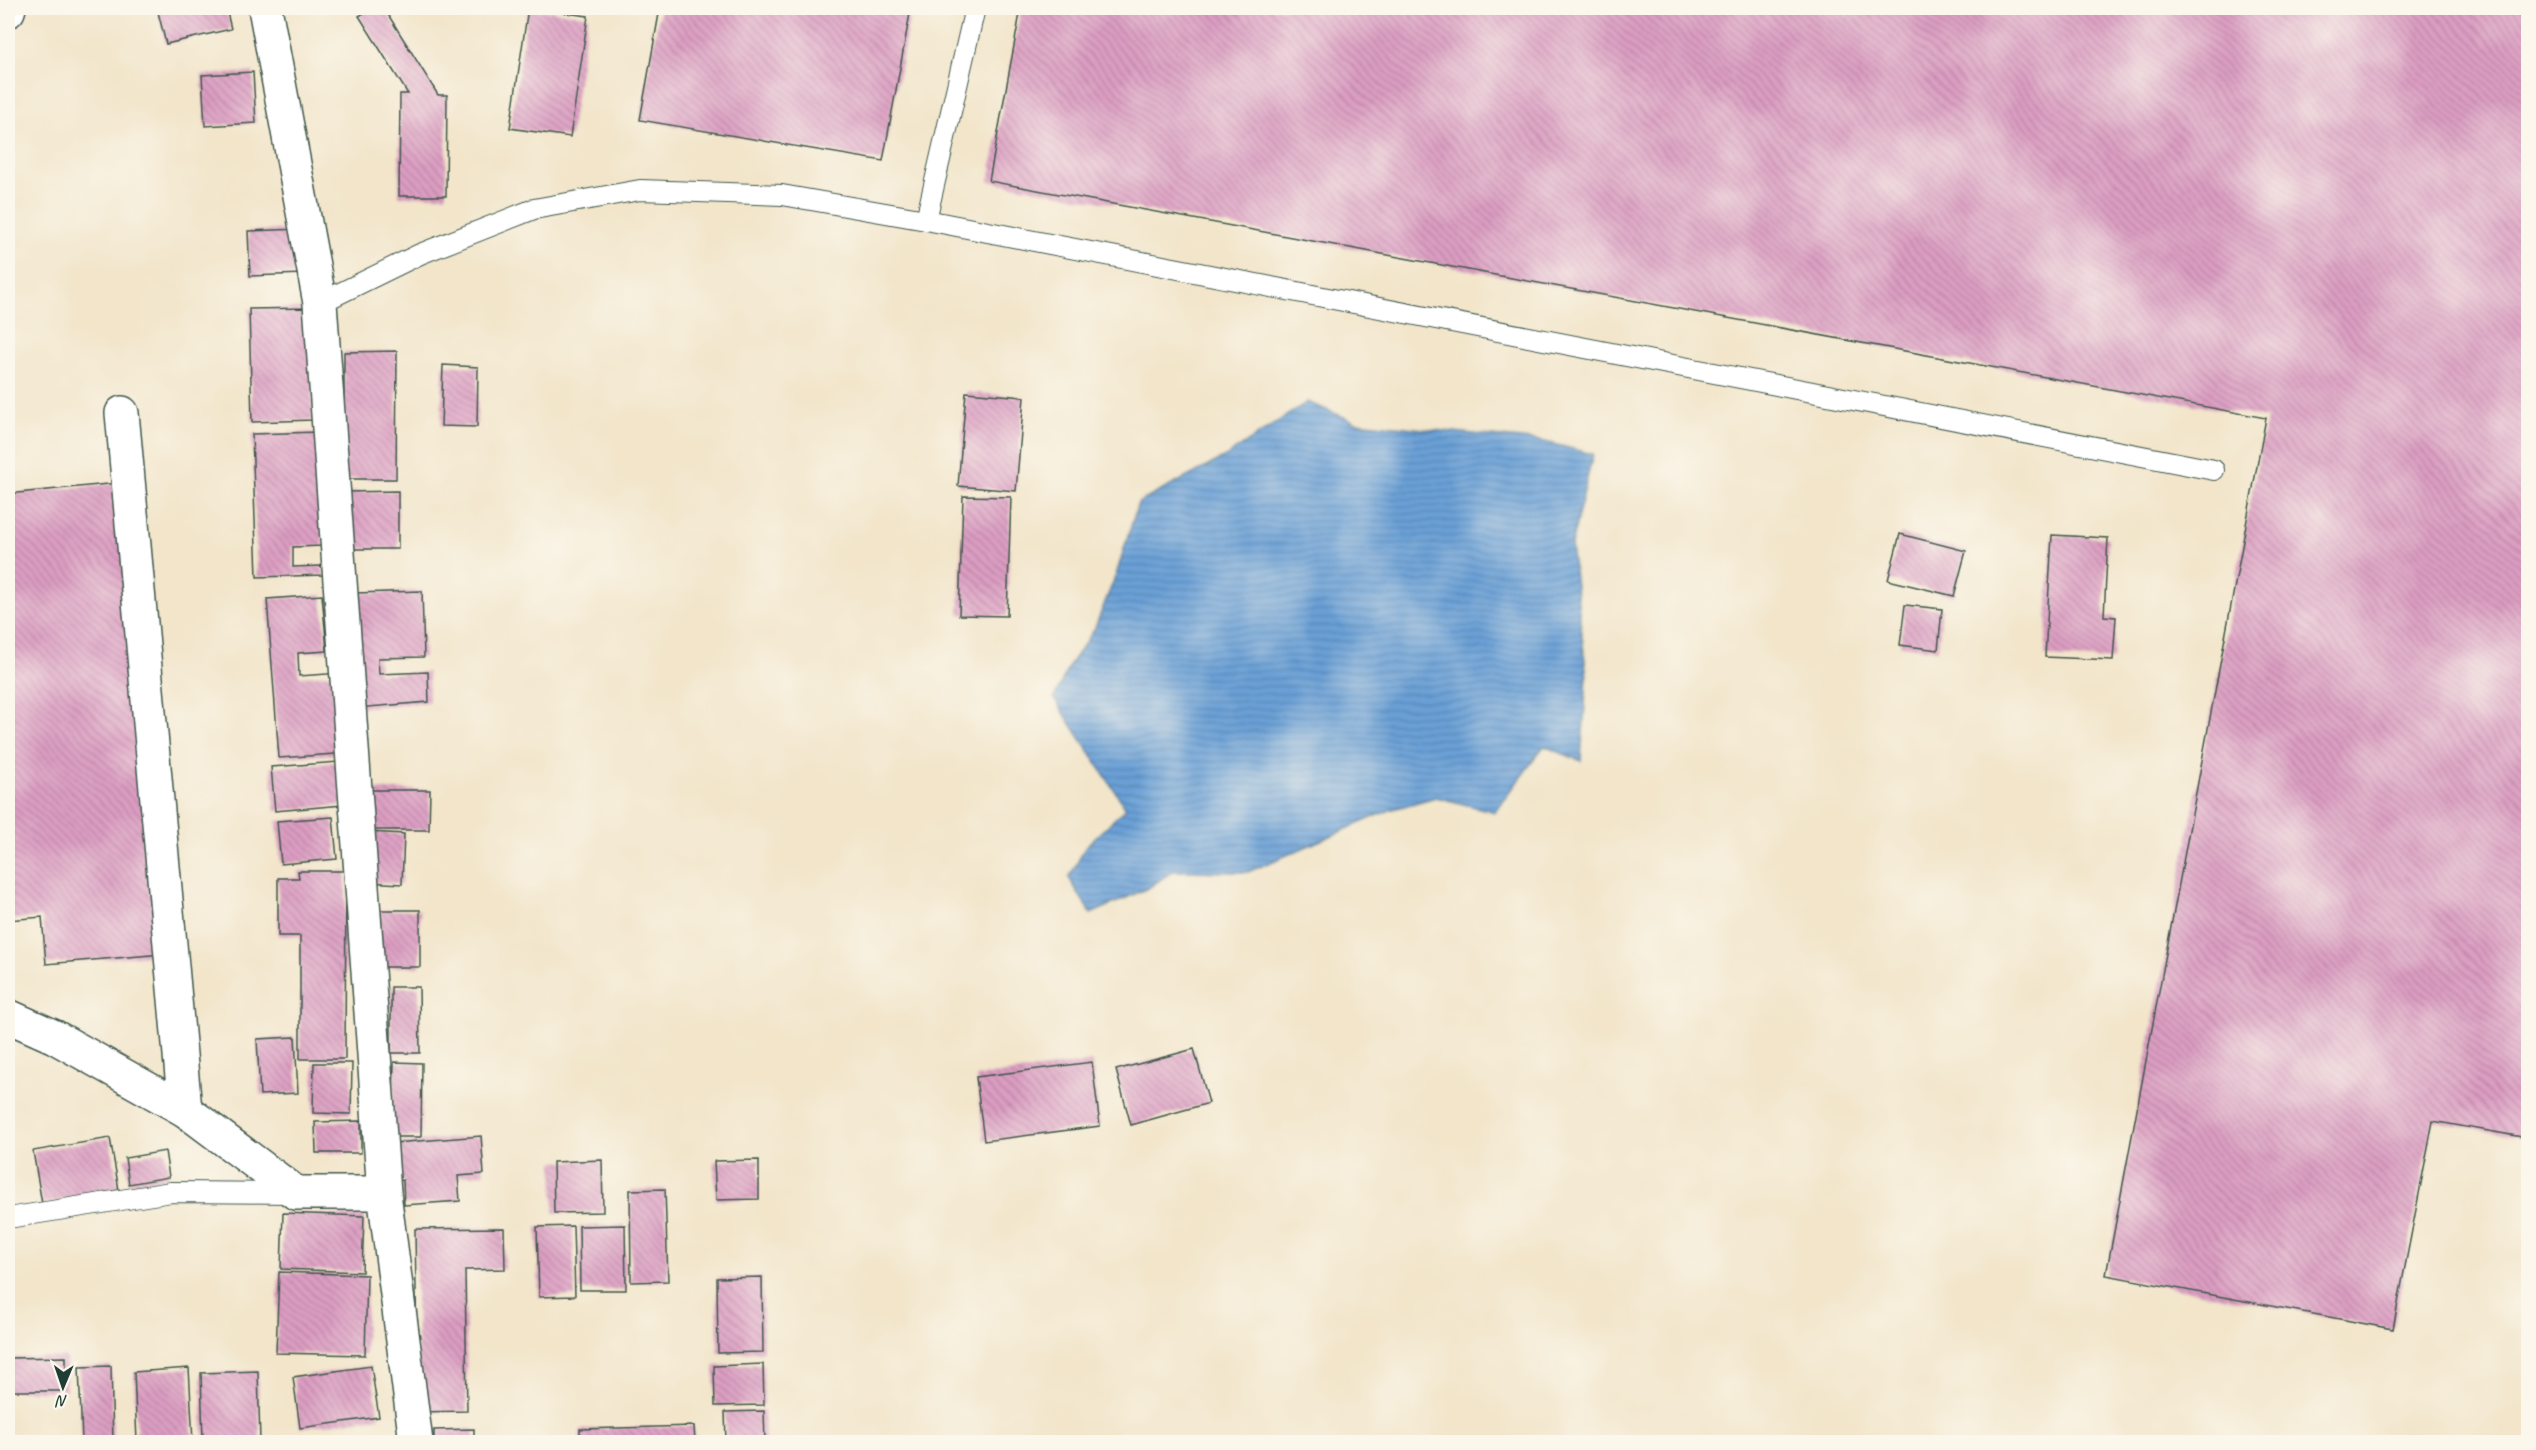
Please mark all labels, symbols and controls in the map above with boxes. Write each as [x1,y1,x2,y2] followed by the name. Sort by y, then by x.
[33,1357,93,1417] north arrow
[54,1391,68,1411] text: N

